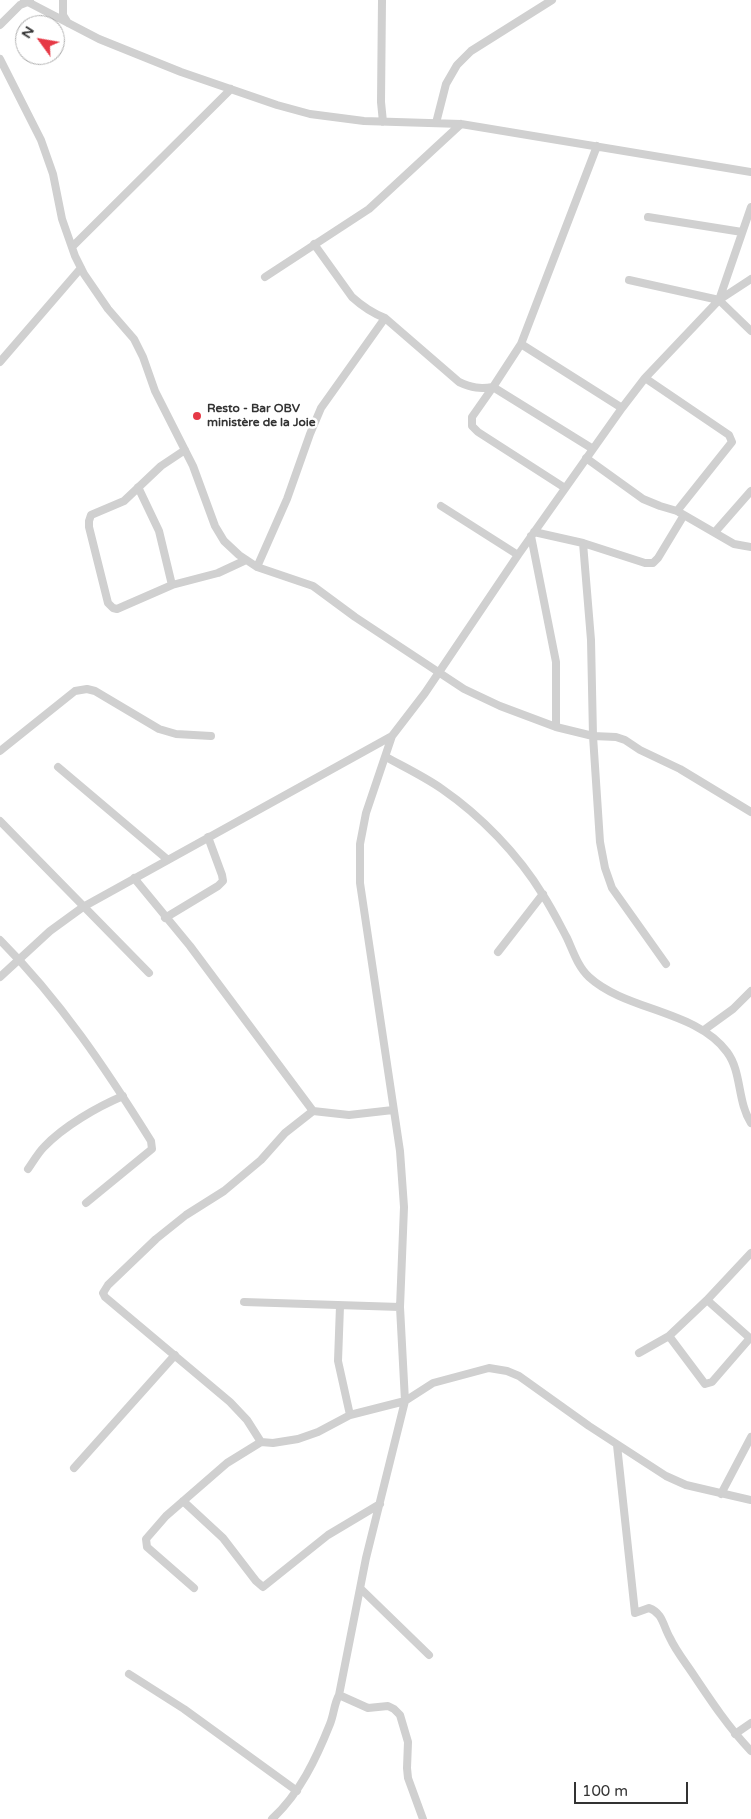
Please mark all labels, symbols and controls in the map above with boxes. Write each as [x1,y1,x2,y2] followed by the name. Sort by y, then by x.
[15,15,65,65] north arrow
[18,23,38,42] text: N
[207,402,316,430] place label: Resto - Bar OBV ministère de la Joie
[191,410,203,422] marker: Resto - Bar OBV ministère de la Joie
[576,1772,690,1804] scale bar
[582,1782,628,1800] text: 100 m

